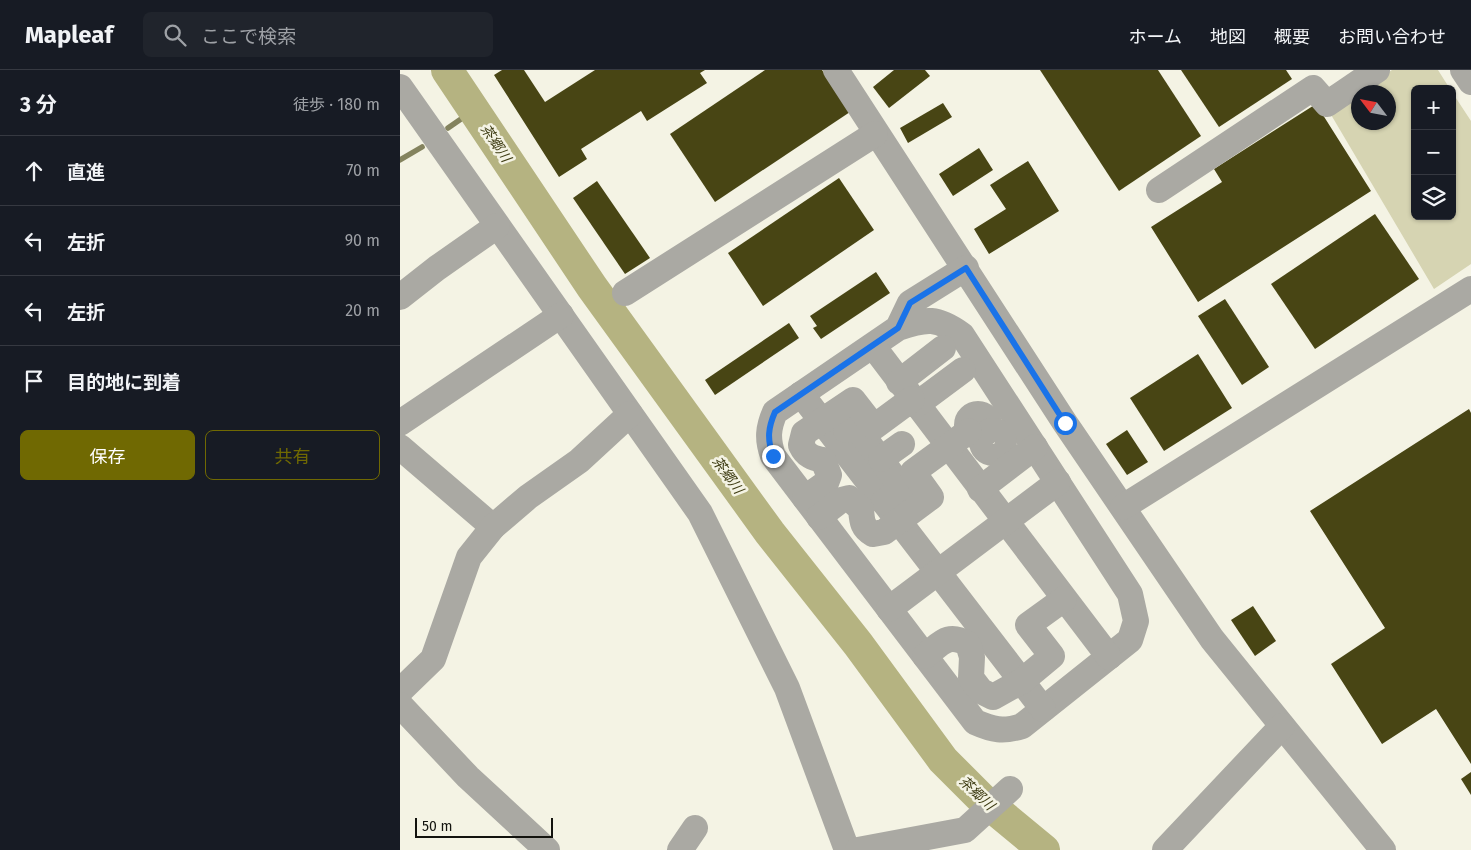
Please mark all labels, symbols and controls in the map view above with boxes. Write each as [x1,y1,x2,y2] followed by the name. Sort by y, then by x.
[143,12,493,57] search box
[25,21,113,49] text: Mapleaf
[161,21,189,49] icon: search
[201,25,296,48] text: ここで検索
[1129,26,1182,48] text: ホーム
[1210,26,1246,48] text: 地図
[1274,26,1310,48] text: 概要
[1338,26,1446,48] text: お問い合わせ
[1351,85,1396,130] north arrow
[1411,85,1456,220] map controls
[1411,85,1456,130] button: +
[20,92,57,118] text: 3 分
[293,95,380,114] text: 徒歩 · 180 m
[477,121,515,167] water label: 茶郷川
[1411,130,1456,175] button: −
[20,157,48,185] icon: ahead
[67,161,105,184] text: 直進
[346,161,380,180] text: 70 m
[1411,175,1456,220] button: layers
[20,227,48,255] icon: left
[67,231,105,254] text: 左折
[345,231,380,250] text: 90 m
[20,297,48,325] icon: left
[67,301,105,324] text: 左折
[345,301,380,320] text: 20 m
[20,367,48,395] icon: arrive
[67,371,181,394] text: 目的地に到着
[1054,412,1077,435] route start
[20,430,195,480] button: 保存
[205,430,380,480] button: 共有
[762,445,785,468] route end
[708,453,748,499] water label: 茶郷川
[956,773,999,815] water label: 茶郷川
[415,815,552,838] scale bar
[422,818,453,835] text: 50 m

